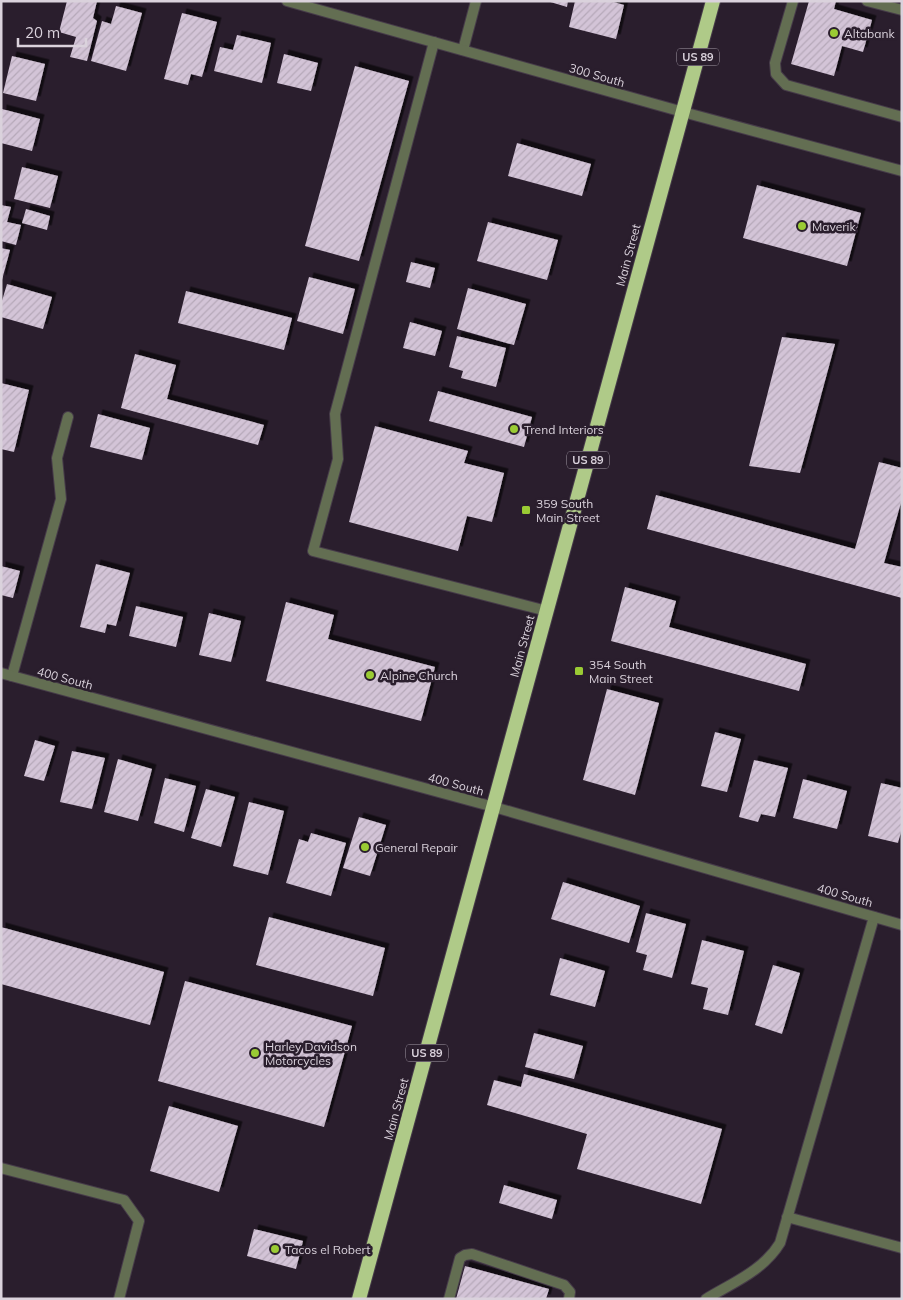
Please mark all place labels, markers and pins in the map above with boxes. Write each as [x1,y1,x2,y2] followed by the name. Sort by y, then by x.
[844,26,896,41] place label: Altabank
[828,27,840,39] marker: Altabank
[812,219,856,234] place label: Maverik
[796,220,808,232] marker: Maverik
[524,422,604,437] place label: Trend Interiors
[508,423,520,435] marker: Trend Interiors
[536,496,600,525] place label: 359 South Main Street
[520,504,532,516] marker: 359 South Main Street
[589,657,653,686] place label: 354 South Main Street
[573,665,585,677] marker: 354 South Main Street
[380,668,458,683] place label: Alpine Church
[364,669,376,681] marker: Alpine Church
[375,840,458,855] place label: General Repair
[359,841,371,853] marker: General Repair
[265,1039,357,1068] place label: Harley Davidson Motorcycles
[249,1047,261,1059] marker: Harley Davidson Motorcycles
[285,1242,370,1257] place label: Tacos el Robert
[269,1243,281,1255] marker: Tacos el Robert

